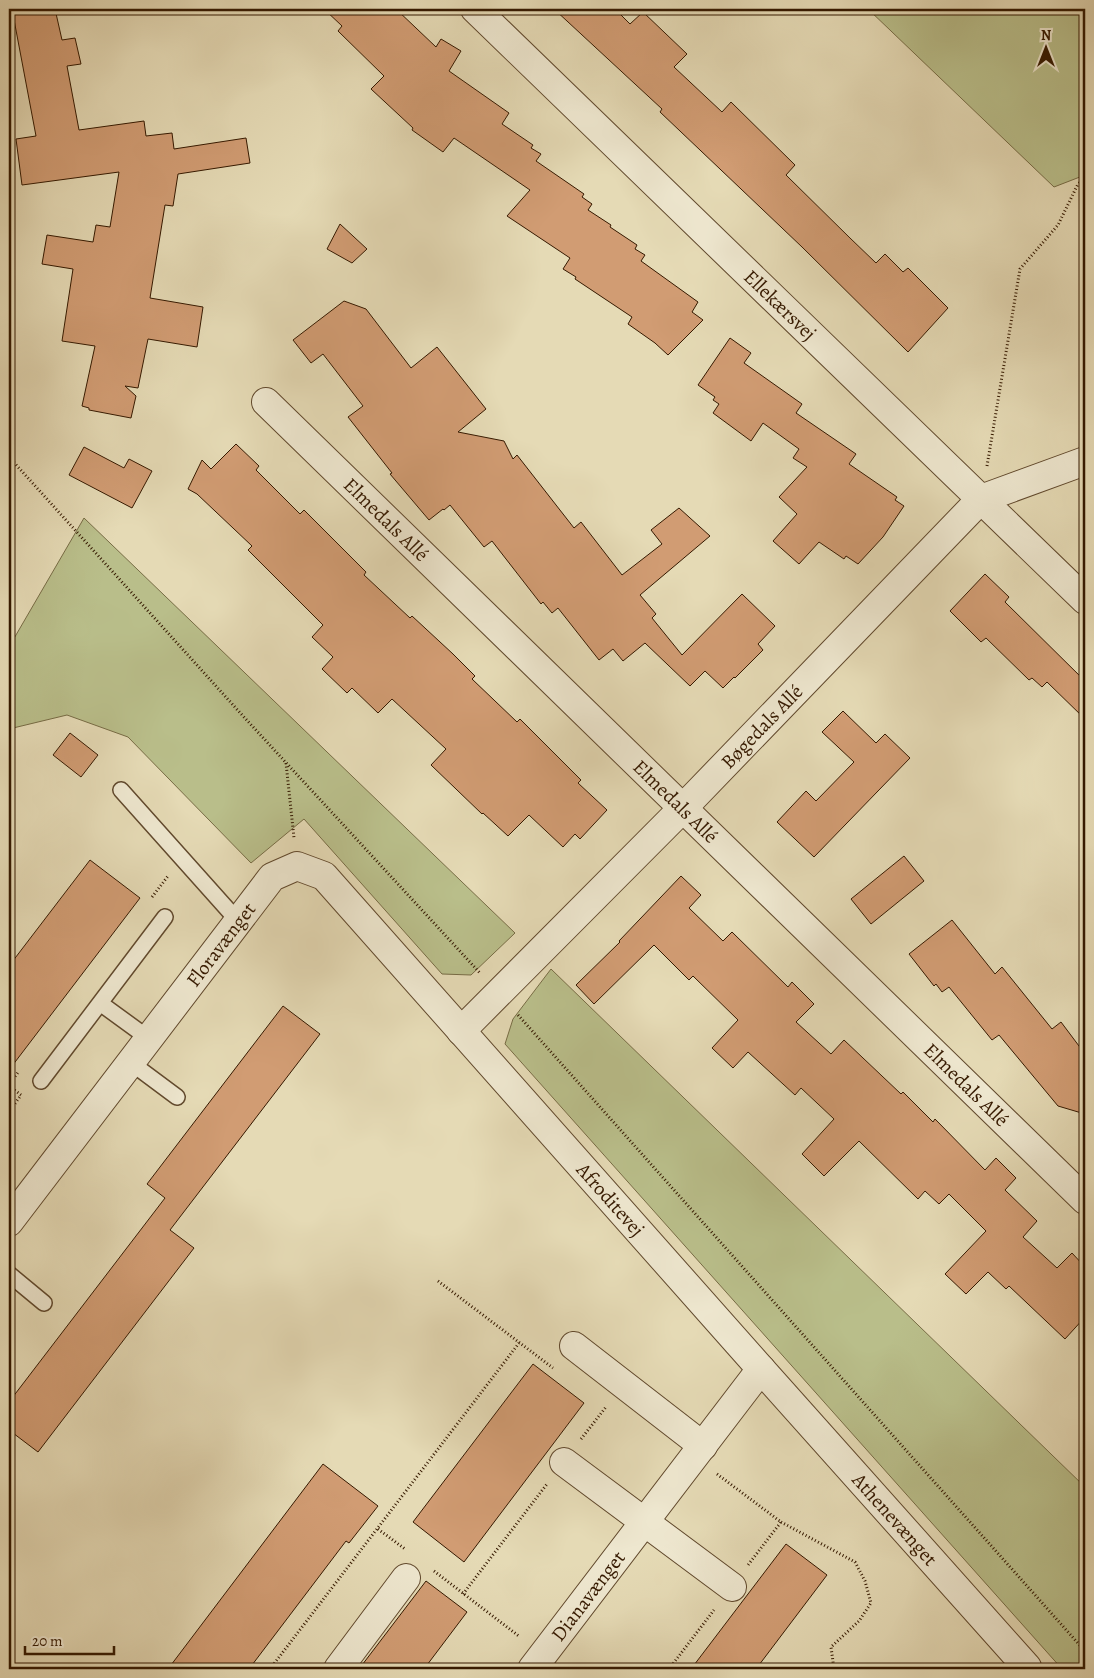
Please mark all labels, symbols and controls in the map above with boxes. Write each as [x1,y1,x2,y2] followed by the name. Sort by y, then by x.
[1022,22,1072,72] north arrow
[1041,26,1051,45] text: N
[738,263,822,346] street label: Ellekærsvej
[338,471,435,567] street label: Elmedals Allé
[715,678,809,775] street label: Bøgedals Allé
[627,753,724,849] street label: Elmedals Allé
[180,896,262,992] street label: Floravænget
[918,1037,1015,1132] street label: Elmedals Allé
[570,1156,651,1242] street label: Afroditevej
[846,1466,944,1572] street label: Athenevænget
[545,1545,631,1647] street label: Dianavænget
[25,1623,114,1655] scale bar
[32,1631,63,1651] text: 20 m

